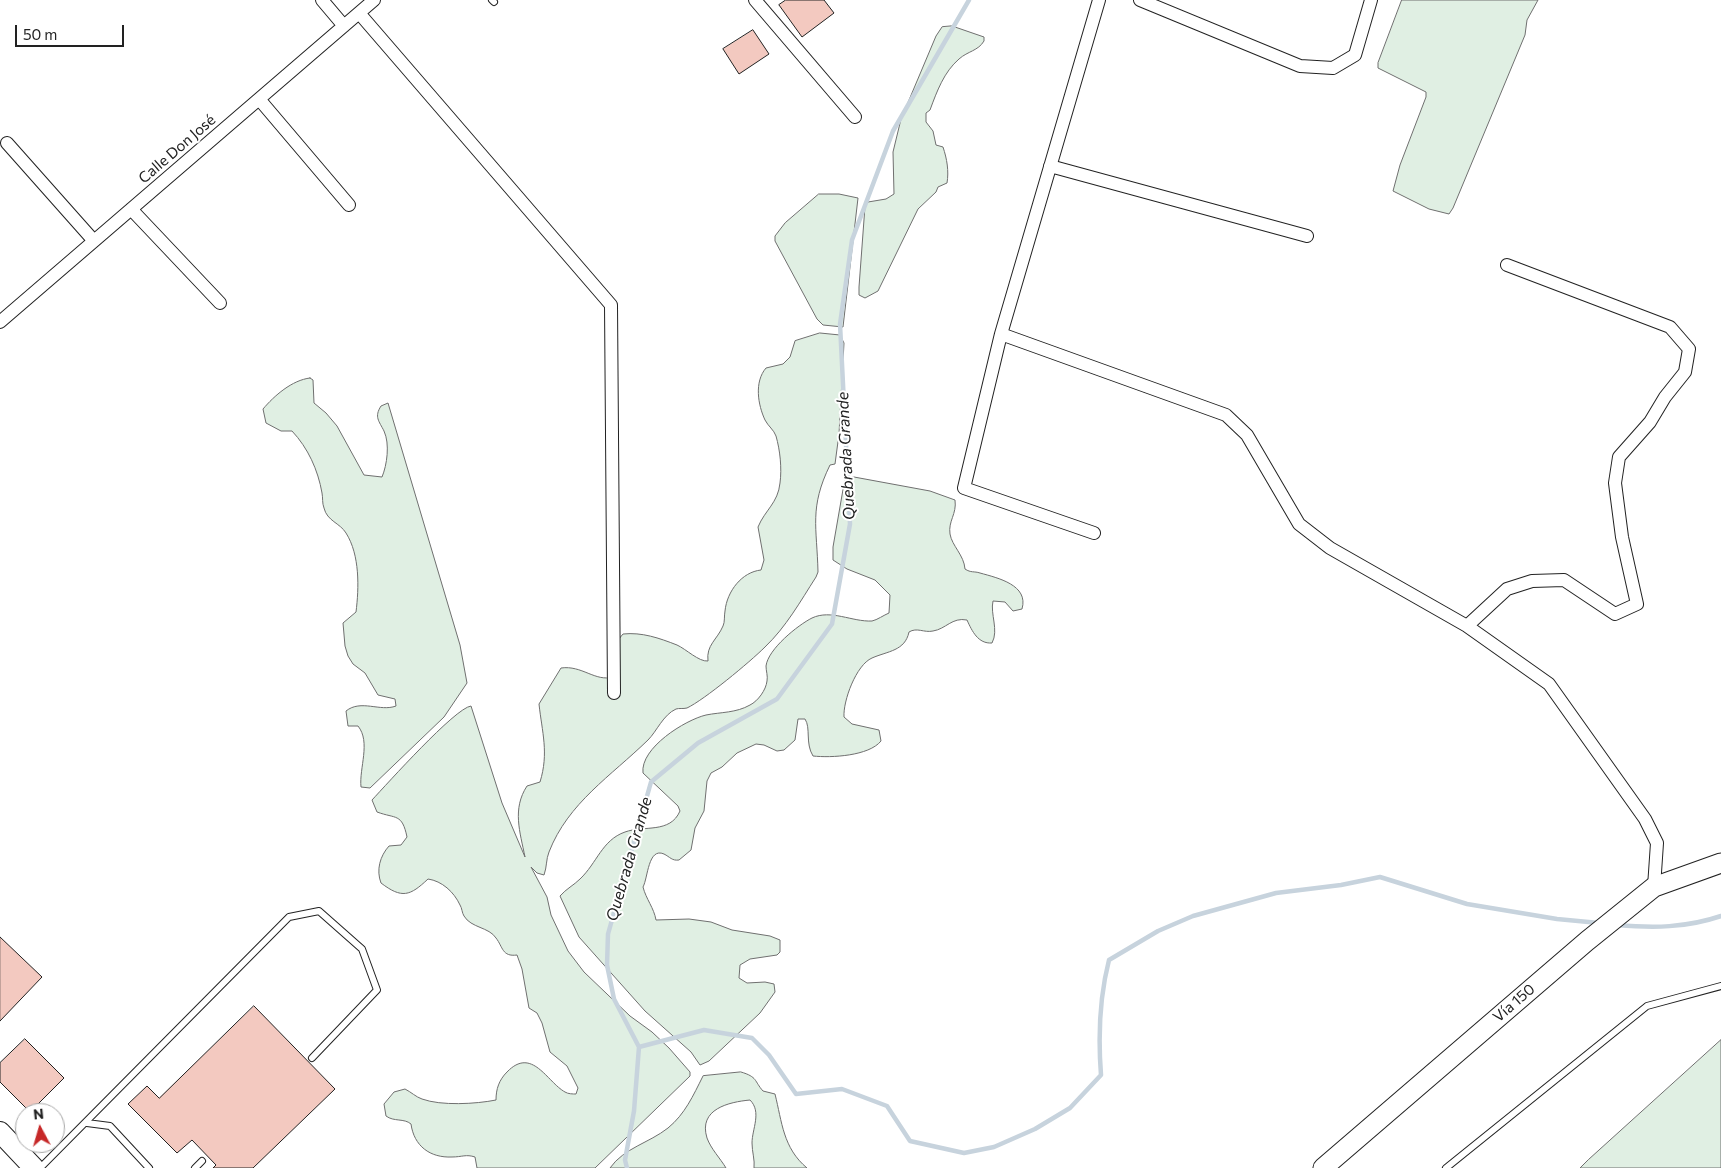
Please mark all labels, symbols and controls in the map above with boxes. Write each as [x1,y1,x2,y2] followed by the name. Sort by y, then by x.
[18,15,126,47] scale bar
[23,25,57,43] text: 50 m
[135,111,219,187] street label: Calle Don José
[833,391,859,521] water label: Quebrada Grande
[602,795,656,923] water label: Quebrada Grande
[1489,980,1539,1026] street label: Vía 150
[15,1103,65,1153] north arrow
[32,1105,45,1123] text: N

